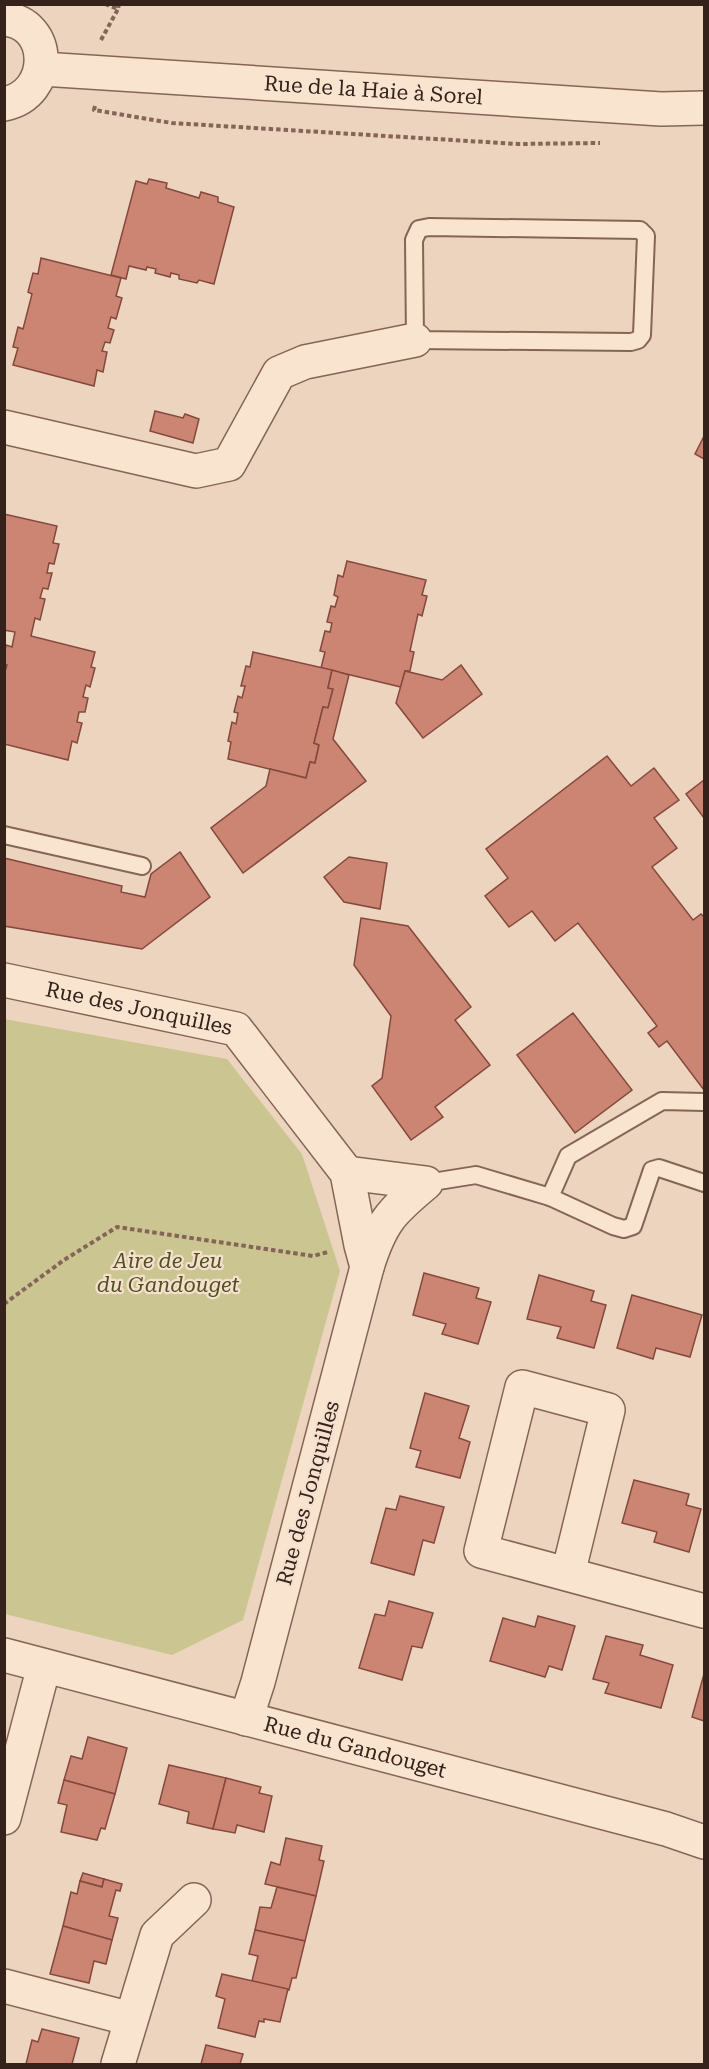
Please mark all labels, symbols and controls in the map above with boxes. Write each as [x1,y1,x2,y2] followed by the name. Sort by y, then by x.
[263,71,484,109] street label: Rue de la Haie à Sorel
[44,977,235,1040] street label: Rue des Jonquilles
[97,1249,239,1297] park label: Aire de Jeu du Gandouget
[272,1398,344,1588] street label: Rue des Jonquilles
[261,1712,449,1783] street label: Rue du Gandouget

